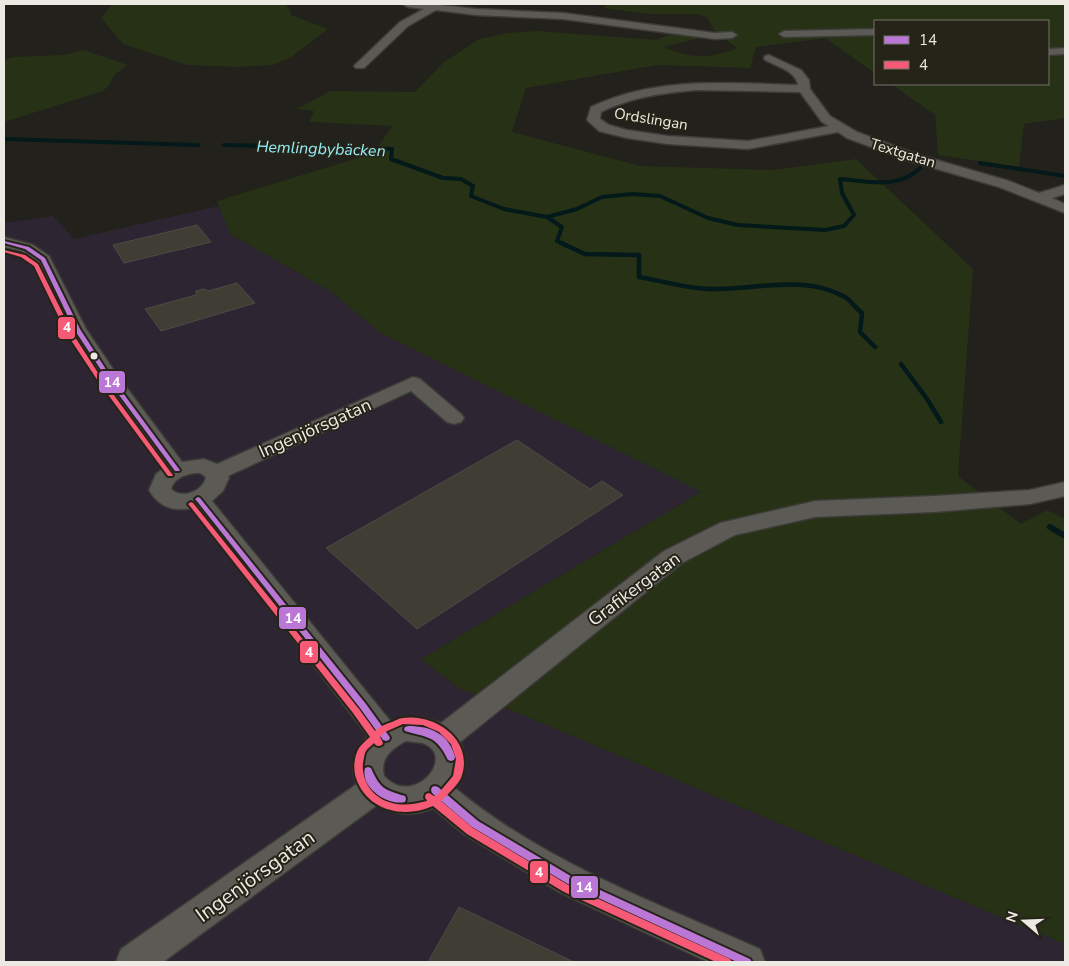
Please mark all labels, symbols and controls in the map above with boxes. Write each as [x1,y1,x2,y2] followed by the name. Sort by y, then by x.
[874,20,1049,85] legend
[919,30,937,50] text: 14
[919,55,928,75] text: 4
[613,103,689,135] street label: Ordslingan
[868,134,938,172] street label: Textgatan
[256,136,386,162] water label: Hemlingbybäcken
[57,316,76,340] line badge: 4
[63,318,72,337] text: 4
[89,351,99,361] unlabelled marker
[98,370,126,394] line badge: 14
[104,373,121,392] text: 14
[255,393,375,463] street label: Ingenjörsgatan
[583,546,685,632] street label: Grafikergatan
[278,606,307,630] line badge: 14
[285,609,302,628] text: 14
[299,640,319,664] line badge: 4
[305,643,314,662] text: 4
[190,823,320,929] street label: Ingenjörsgatan
[529,860,549,884] line badge: 4
[535,863,544,882] text: 4
[570,875,599,899] line badge: 14
[576,878,593,897] text: 14
[999,896,1049,946] north arrow
[1001,909,1023,925] text: N

